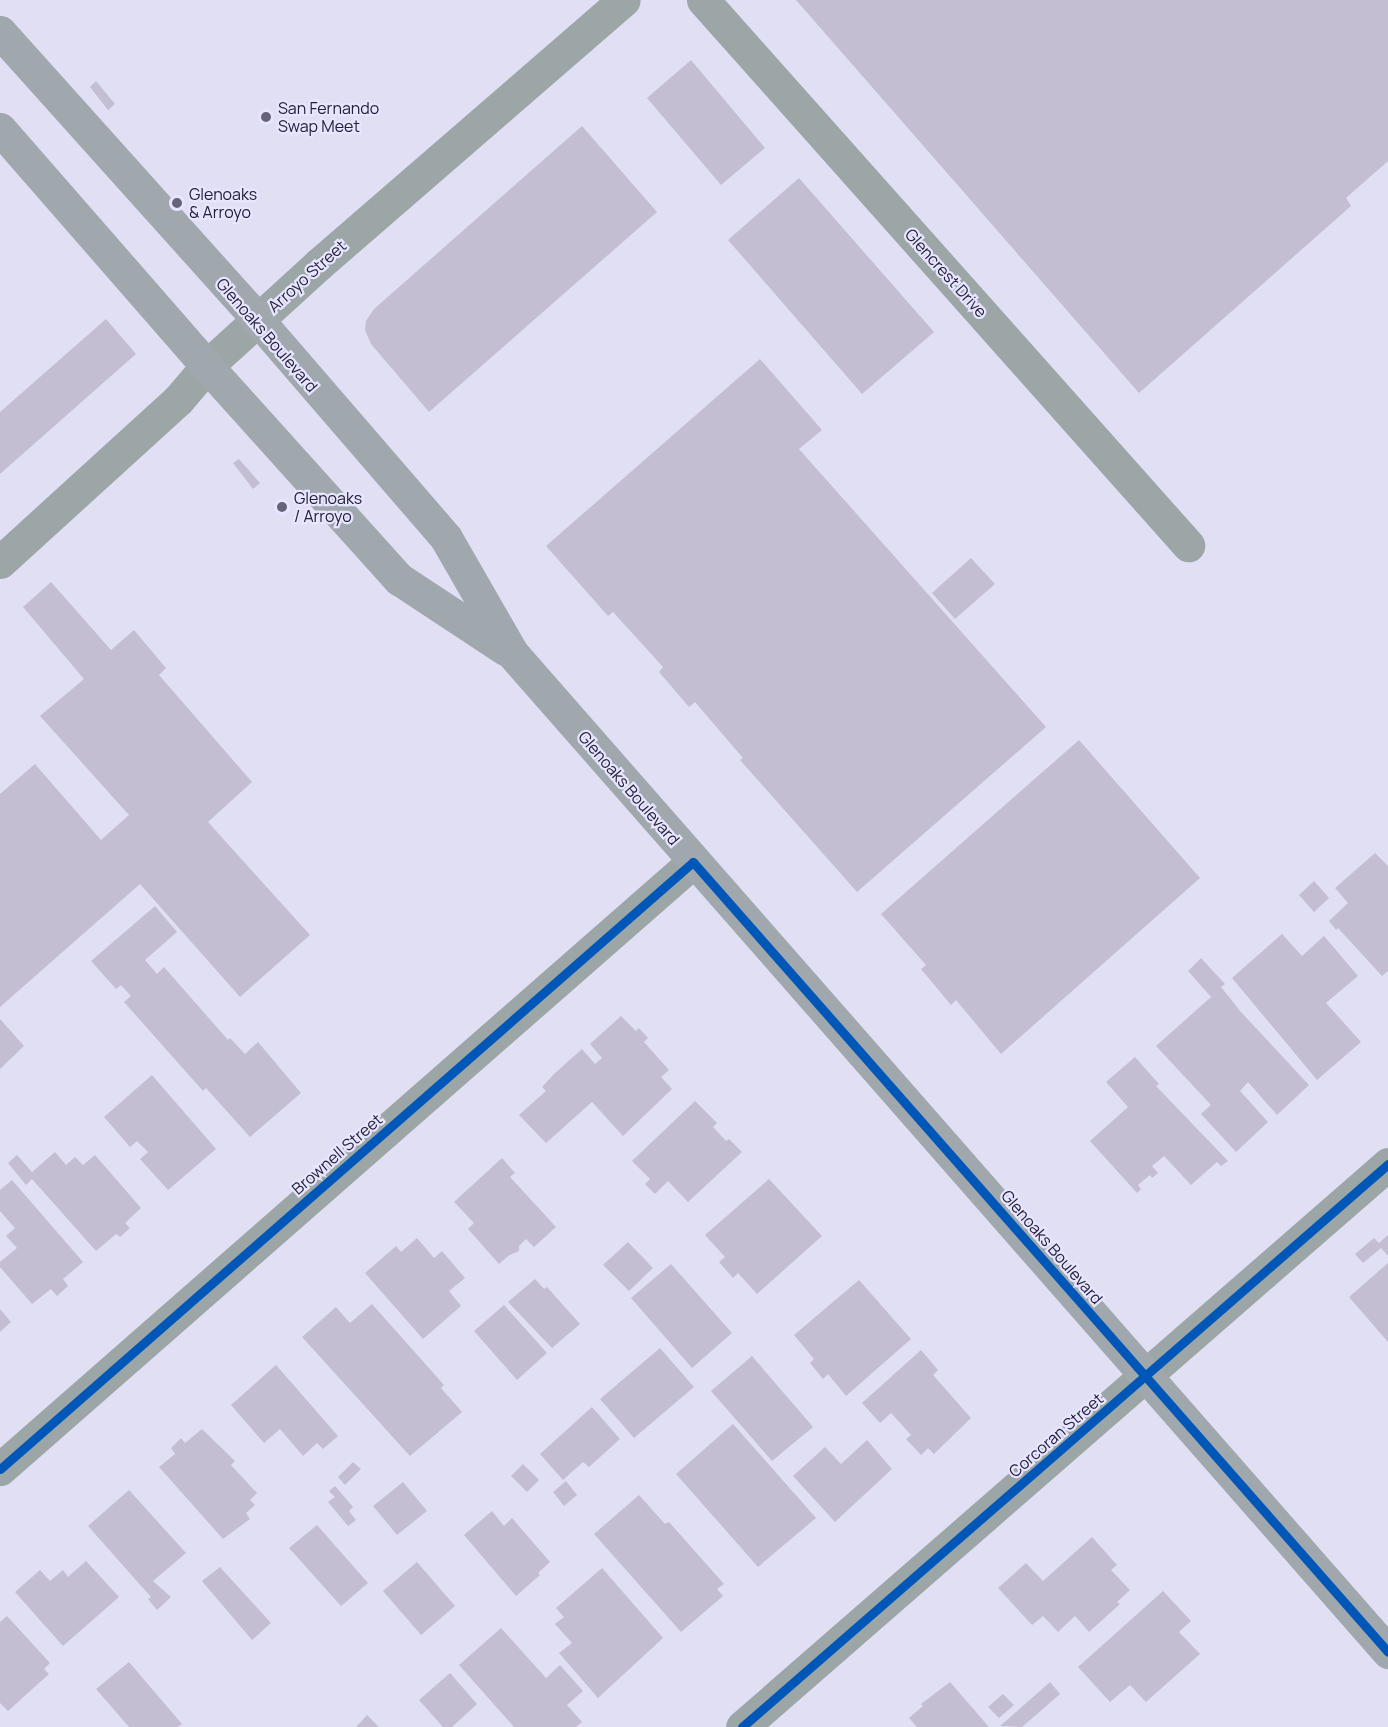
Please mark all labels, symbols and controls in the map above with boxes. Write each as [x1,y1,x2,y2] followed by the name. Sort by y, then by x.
[278,98,379,136] place label: San Fernando Swap Meet
[259,110,273,124] marker: San Fernando Swap Meet
[189,184,257,222] place label: Glenoaks & Arroyo
[170,196,184,210] marker: Glenoaks & Arroyo
[901,225,991,321] street label: Glencrest Drive
[264,236,350,316] street label: Arroyo Street
[212,274,322,396] street label: Glenoaks Boulevard
[294,488,362,526] place label: Glenoaks / Arroyo
[275,500,289,514] marker: Glenoaks / Arroyo
[574,727,684,849] street label: Glenoaks Boulevard
[288,1110,386,1198] street label: Brownell Street
[997,1186,1107,1308] street label: Glenoaks Boulevard
[1005,1389,1107,1481] street label: Corcoran Street

